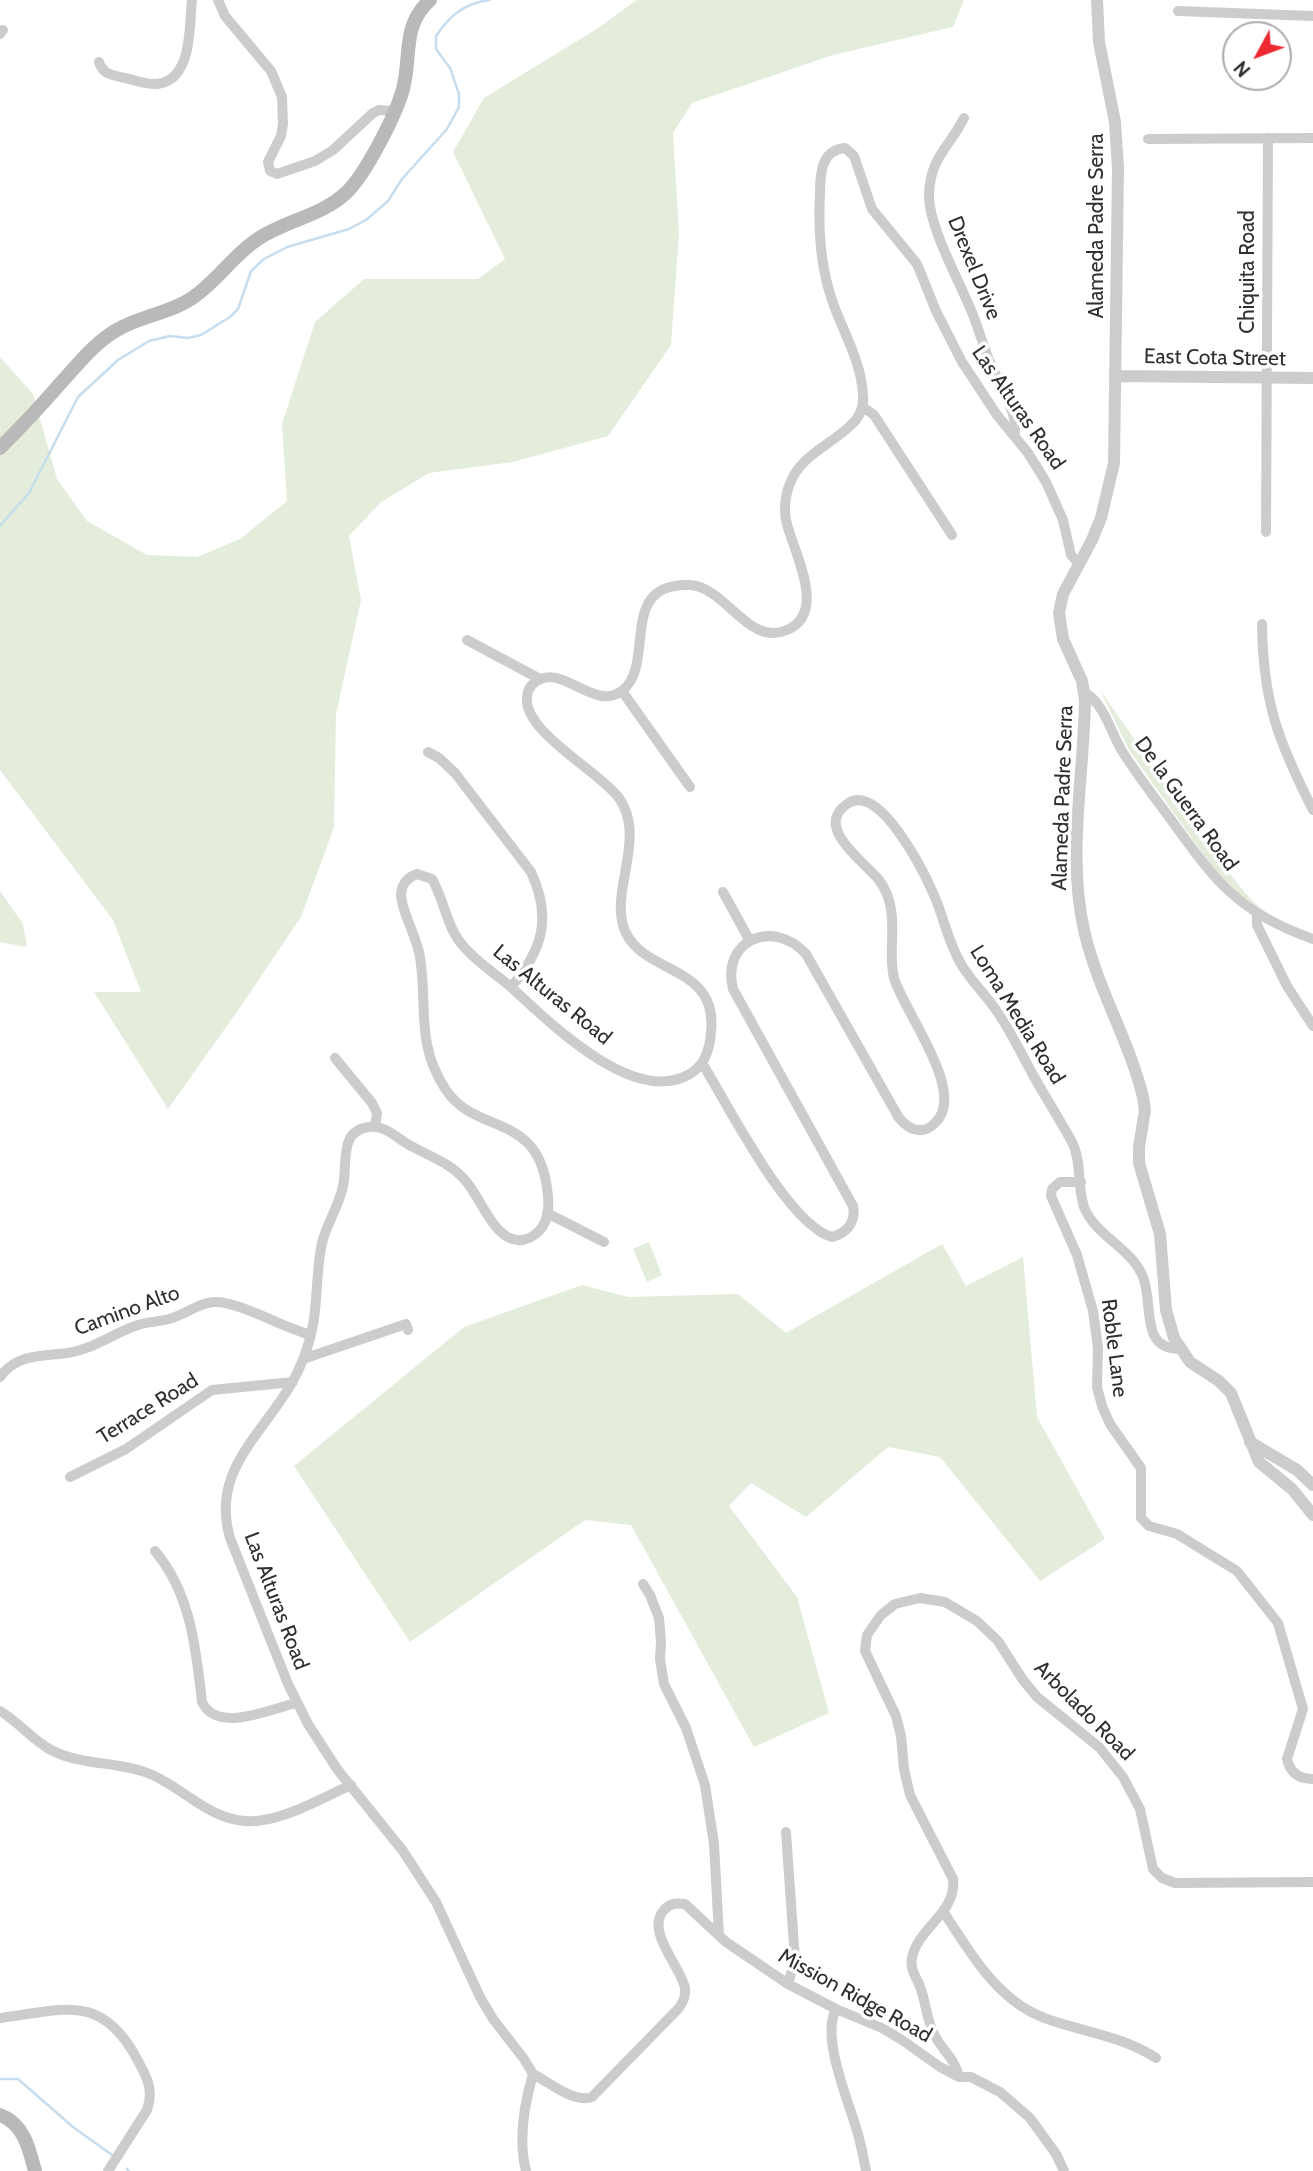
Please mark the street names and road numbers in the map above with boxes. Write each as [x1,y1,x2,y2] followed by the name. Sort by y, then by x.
[1084,134,1110,318] street label: Alameda Padre Serra
[1235,210,1261,334] street label: Chiquita Road
[942,213,1006,323] street label: Drexel Drive
[966,341,1070,475] street label: Las Alturas Road
[1144,344,1286,372] street label: East Cota Street
[1047,705,1079,891] street label: Alameda Padre Serra
[1129,732,1243,876] street label: De la Guerra Road
[488,939,616,1051] street label: Las Alturas Road
[964,941,1070,1089] street label: Loma Media Road
[71,1280,183,1342] street label: Camino Alto
[1095,1297,1133,1399] street label: Roble Lane
[93,1368,203,1450] street label: Terrace Road
[238,1529,314,1673] street label: Las Alturas Road
[1029,1656,1139,1766] street label: Arbolado Road
[774,1943,936,2049] street label: Mission Ridge Road

